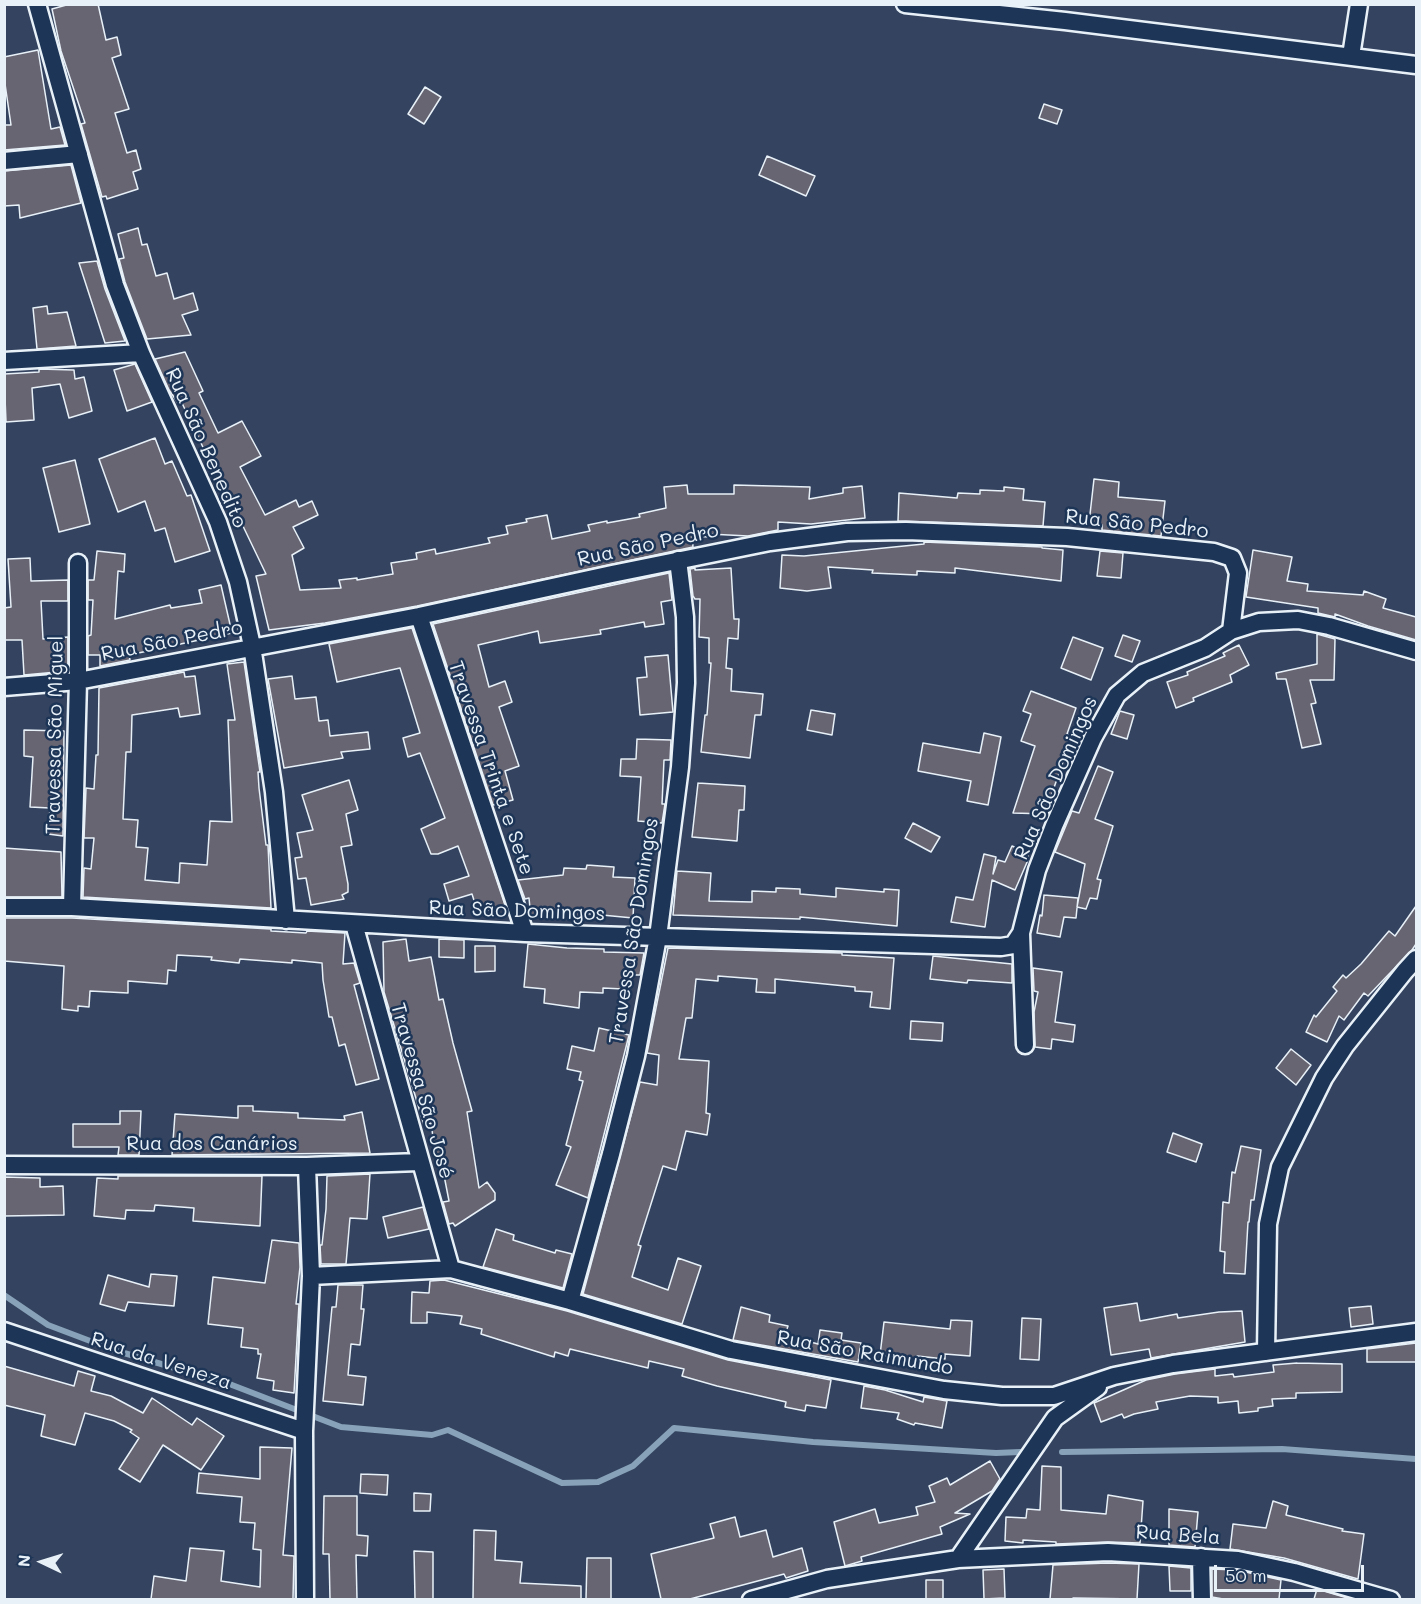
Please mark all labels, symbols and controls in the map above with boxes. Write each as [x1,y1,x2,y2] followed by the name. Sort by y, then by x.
[160,364,252,532] street label: Rua São Benedito
[1064,505,1210,543] street label: Rua São Pedro
[575,518,721,572] street label: Rua São Pedro
[99,616,245,666] street label: Rua São Pedro
[41,635,69,835] street label: Travessa São Miguel
[443,658,539,878] street label: Travessa Trinta e Sete
[1009,692,1103,864] street label: Rua São Domingos
[604,816,664,1046] street label: Travessa São Domingos
[428,896,606,926] street label: Rua São Domingos
[385,1000,459,1182] street label: Travessa São José
[126,1132,298,1156] street label: Rua dos Canários
[775,1326,955,1380] street label: Rua São Raimundo
[88,1327,234,1395] street label: Rua da Veneza
[1135,1520,1221,1550] street label: Rua Bela
[12,1532,72,1592] north arrow
[1217,1553,1367,1591] scale bar
[13,1554,34,1568] text: N
[1225,1563,1267,1587] text: 50 m

